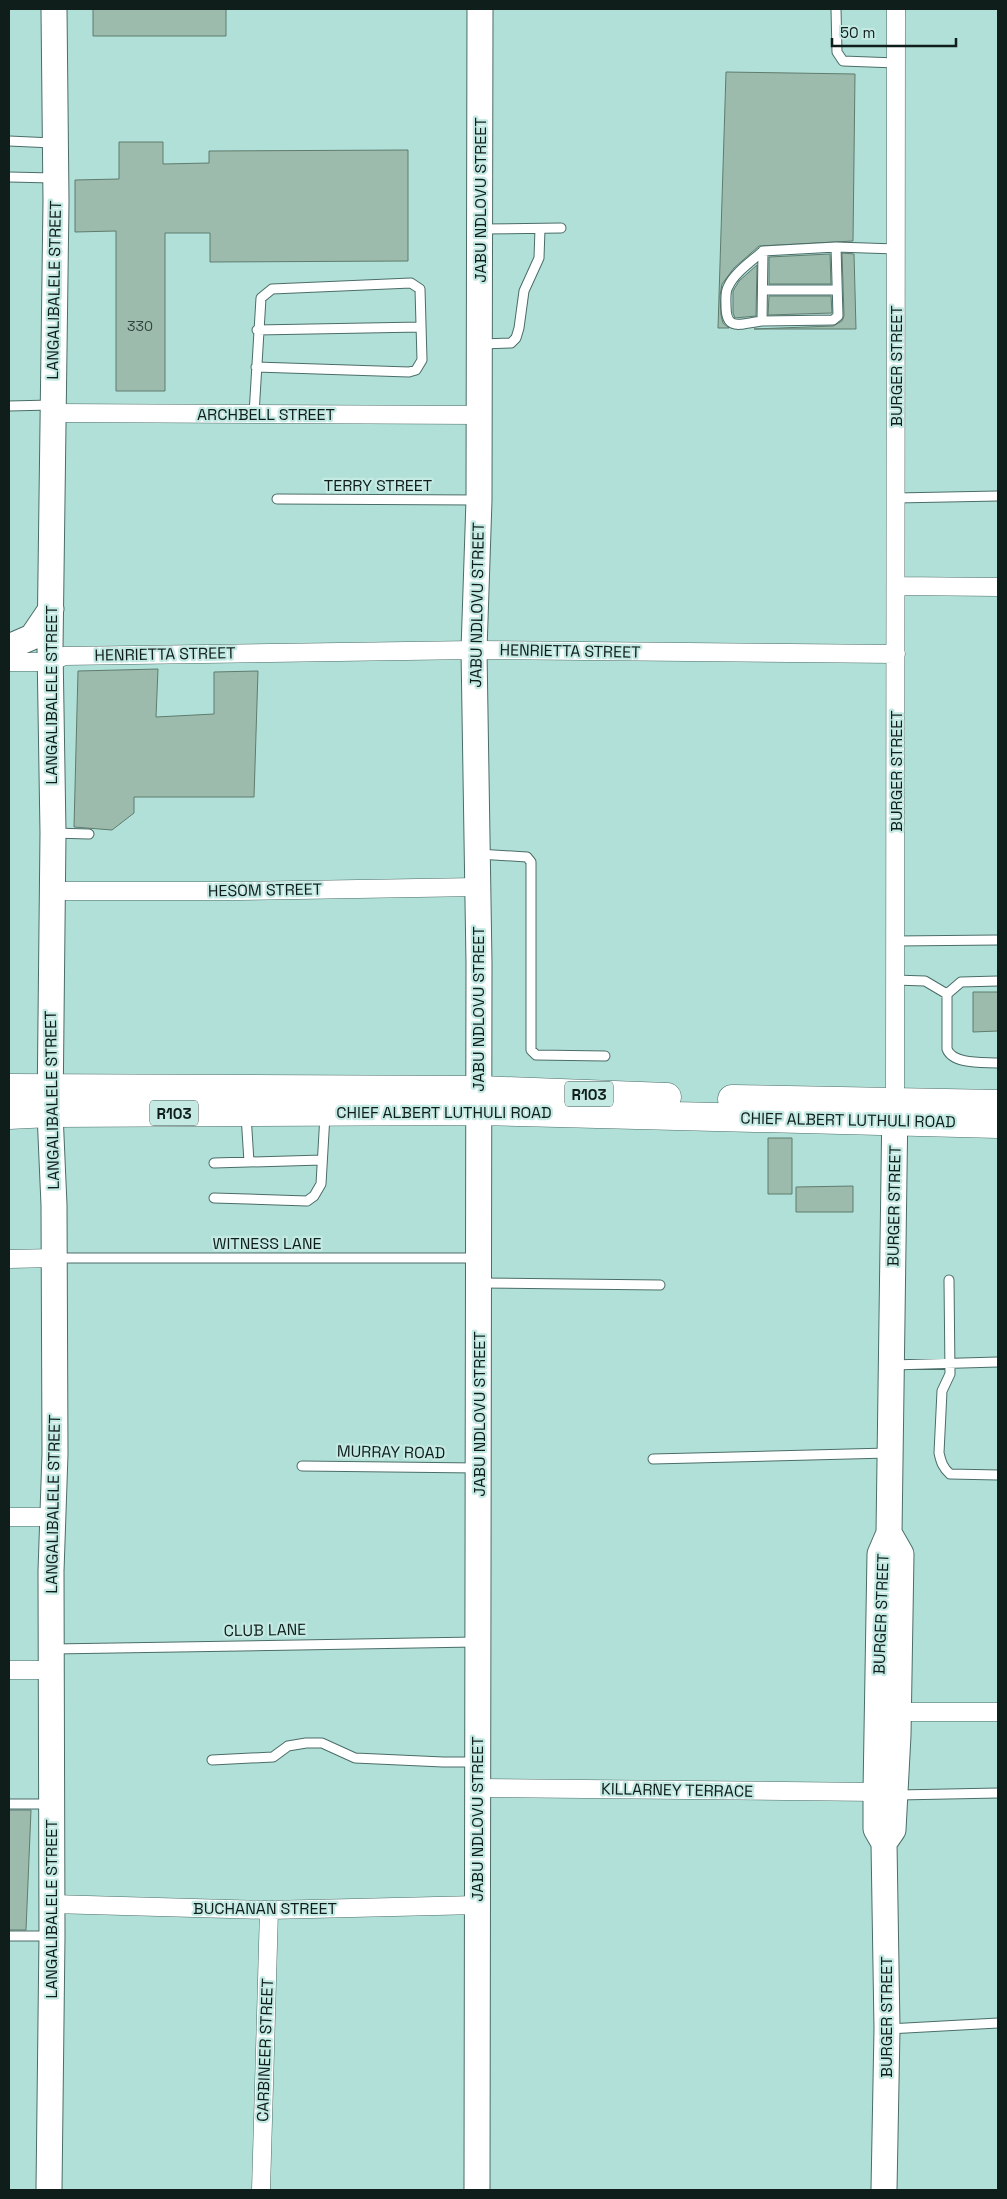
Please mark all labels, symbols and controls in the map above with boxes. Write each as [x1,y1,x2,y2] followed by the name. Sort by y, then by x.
[832,15,956,47] scale bar
[840,23,875,42] text: 50 m
[470,117,491,283] street label: JABU NDLOVU STREET
[42,200,66,380] street label: LANGALIBALELE STREET
[886,305,907,427] street label: BURGER STREET
[127,317,153,335] house number: 330
[197,404,335,425] street label: ARCHBELL STREET
[324,475,432,496] street label: TERRY STREET
[465,522,489,688] street label: JABU NDLOVU STREET
[41,605,62,785] street label: LANGALIBALELE STREET
[499,639,641,663] street label: HENRIETTA STREET
[94,642,236,666] street label: HENRIETTA STREET
[886,710,907,832] street label: BURGER STREET
[208,879,322,901] street label: HESOM STREET
[468,926,489,1092] street label: JABU NDLOVU STREET
[40,1010,64,1190] street label: LANGALIBALELE STREET
[565,1082,613,1106] road number: R103
[150,1100,198,1126] road number: R103
[336,1102,552,1123] street label: CHIEF ALBERT LUTHULI ROAD
[740,1108,956,1132] street label: CHIEF ALBERT LUTHULI ROAD
[882,1145,906,1267] street label: BURGER STREET
[212,1233,322,1254] street label: WITNESS LANE
[469,1331,490,1497] street label: JABU NDLOVU STREET
[41,1414,65,1594] street label: LANGALIBALELE STREET
[337,1441,445,1463] street label: MURRAY ROAD
[868,1553,894,1675] street label: BURGER STREET
[224,1619,306,1641] street label: CLUB LANE
[467,1736,488,1902] street label: JABU NDLOVU STREET
[601,1778,753,1802] street label: KILLARNEY TERRACE
[41,1819,62,1999] street label: LANGALIBALELE STREET
[193,1898,337,1919] street label: BUCHANAN STREET
[876,1956,897,2078] street label: BURGER STREET
[252,1978,278,2122] street label: CARBINEER STREET

